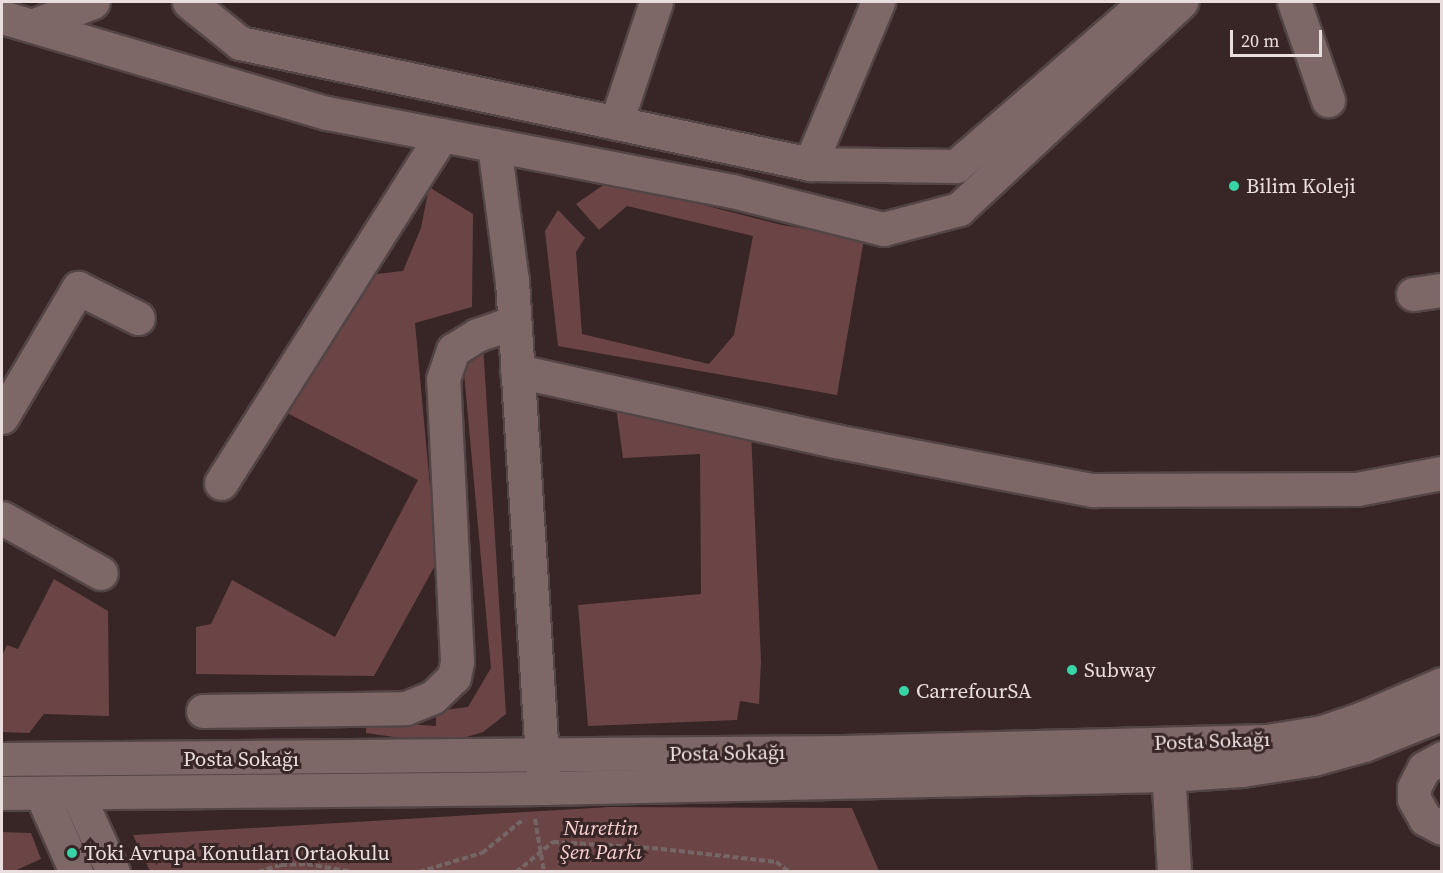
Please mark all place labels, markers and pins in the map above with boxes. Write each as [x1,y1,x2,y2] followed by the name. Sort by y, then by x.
[1246,173,1356,199] place label: Bilim Koleji
[1227,179,1241,193] marker: Bilim Koleji
[1084,657,1156,683] place label: Subway
[1065,663,1079,677] marker: Subway
[916,678,1032,704] place label: CarrefourSA
[897,684,911,698] marker: CarrefourSA
[84,840,390,866] place label: Toki Avrupa Konutları Ortaokulu
[65,846,79,860] marker: Toki Avrupa Konutları Ortaokulu

